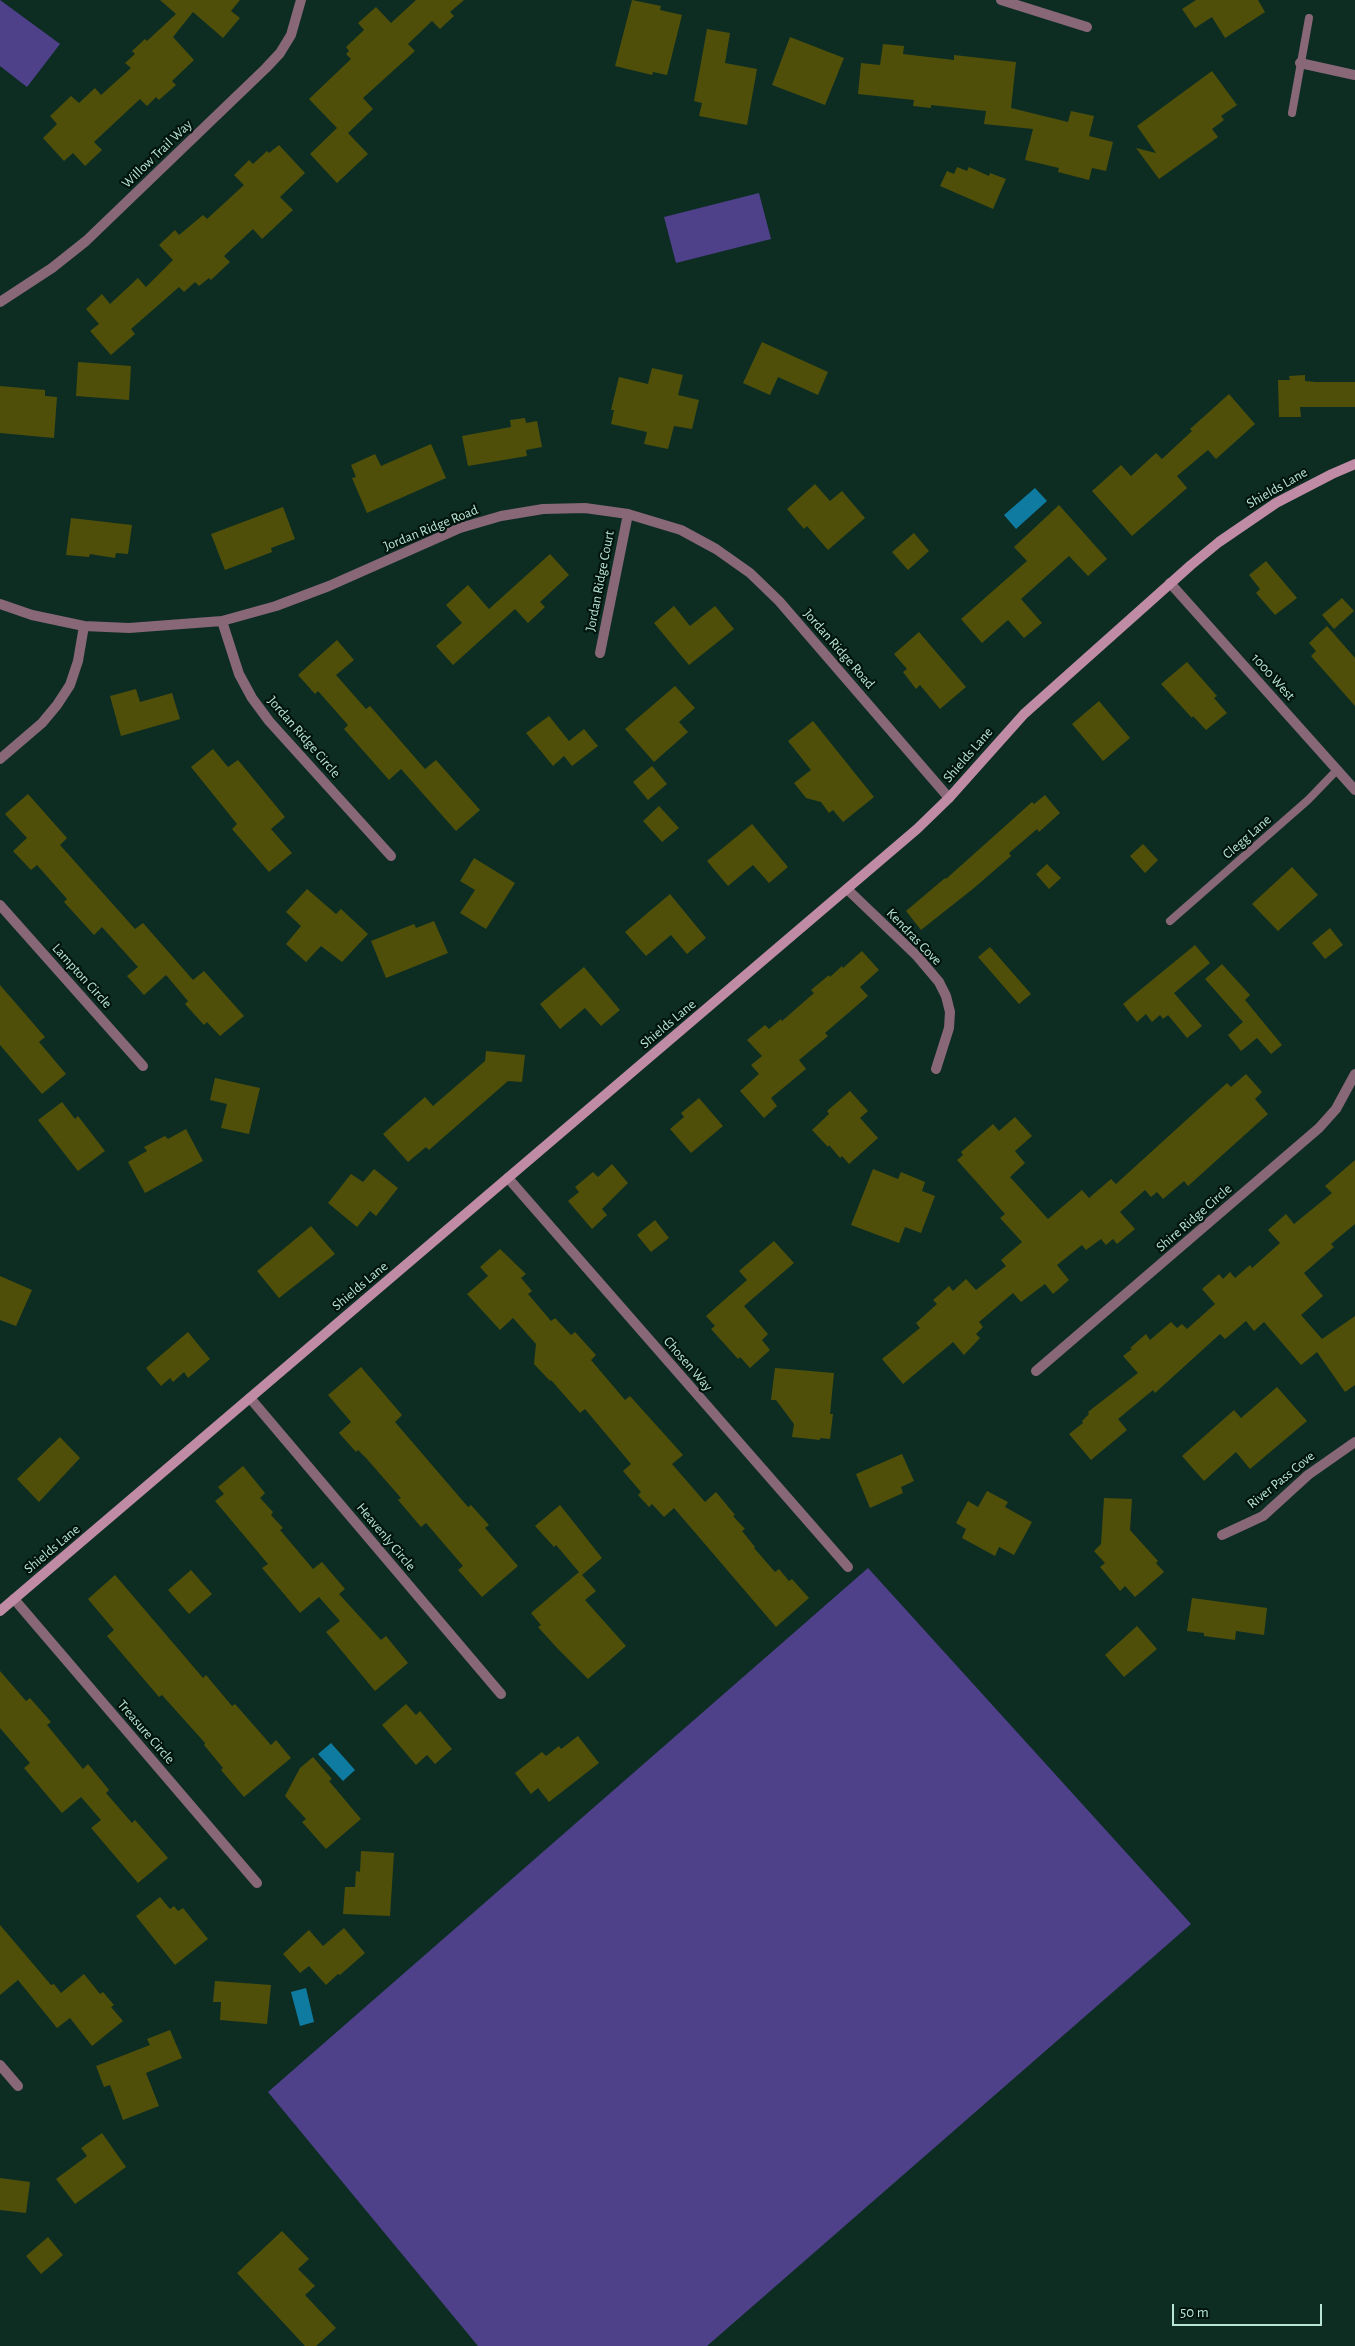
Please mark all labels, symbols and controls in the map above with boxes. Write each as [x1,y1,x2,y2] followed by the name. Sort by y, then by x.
[118,116,196,192] street label: Willow Trail Way
[1244,464,1310,512] street label: Shields Lane
[381,501,481,555] street label: Jordan Ridge Road
[582,529,618,633] street label: Jordan Ridge Court
[800,606,878,692] street label: Jordan Ridge Road
[1248,650,1298,704] street label: 1000 West
[264,693,344,781] street label: Jordan Ridge Circle
[939,724,997,786] street label: Shields Lane
[1219,811,1275,863] street label: Clegg Lane
[883,905,945,969] street label: Kendras Cove
[48,940,116,1012] street label: Lampton Circle
[637,996,699,1052] street label: Shields Lane
[1153,1181,1235,1255] street label: Shire Ridge Circle
[329,1258,391,1314] street label: Shields Lane
[660,1333,716,1395] street label: Chosen Way
[1244,1448,1318,1512] street label: River Pass Cove
[353,1500,419,1574] street label: Heavenly Circle
[21,1521,83,1577] street label: Shields Lane
[114,1697,178,1767] street label: Treasure Circle
[1175,2294,1325,2326] scale bar
[1180,2305,1209,2320] text: 50 m

